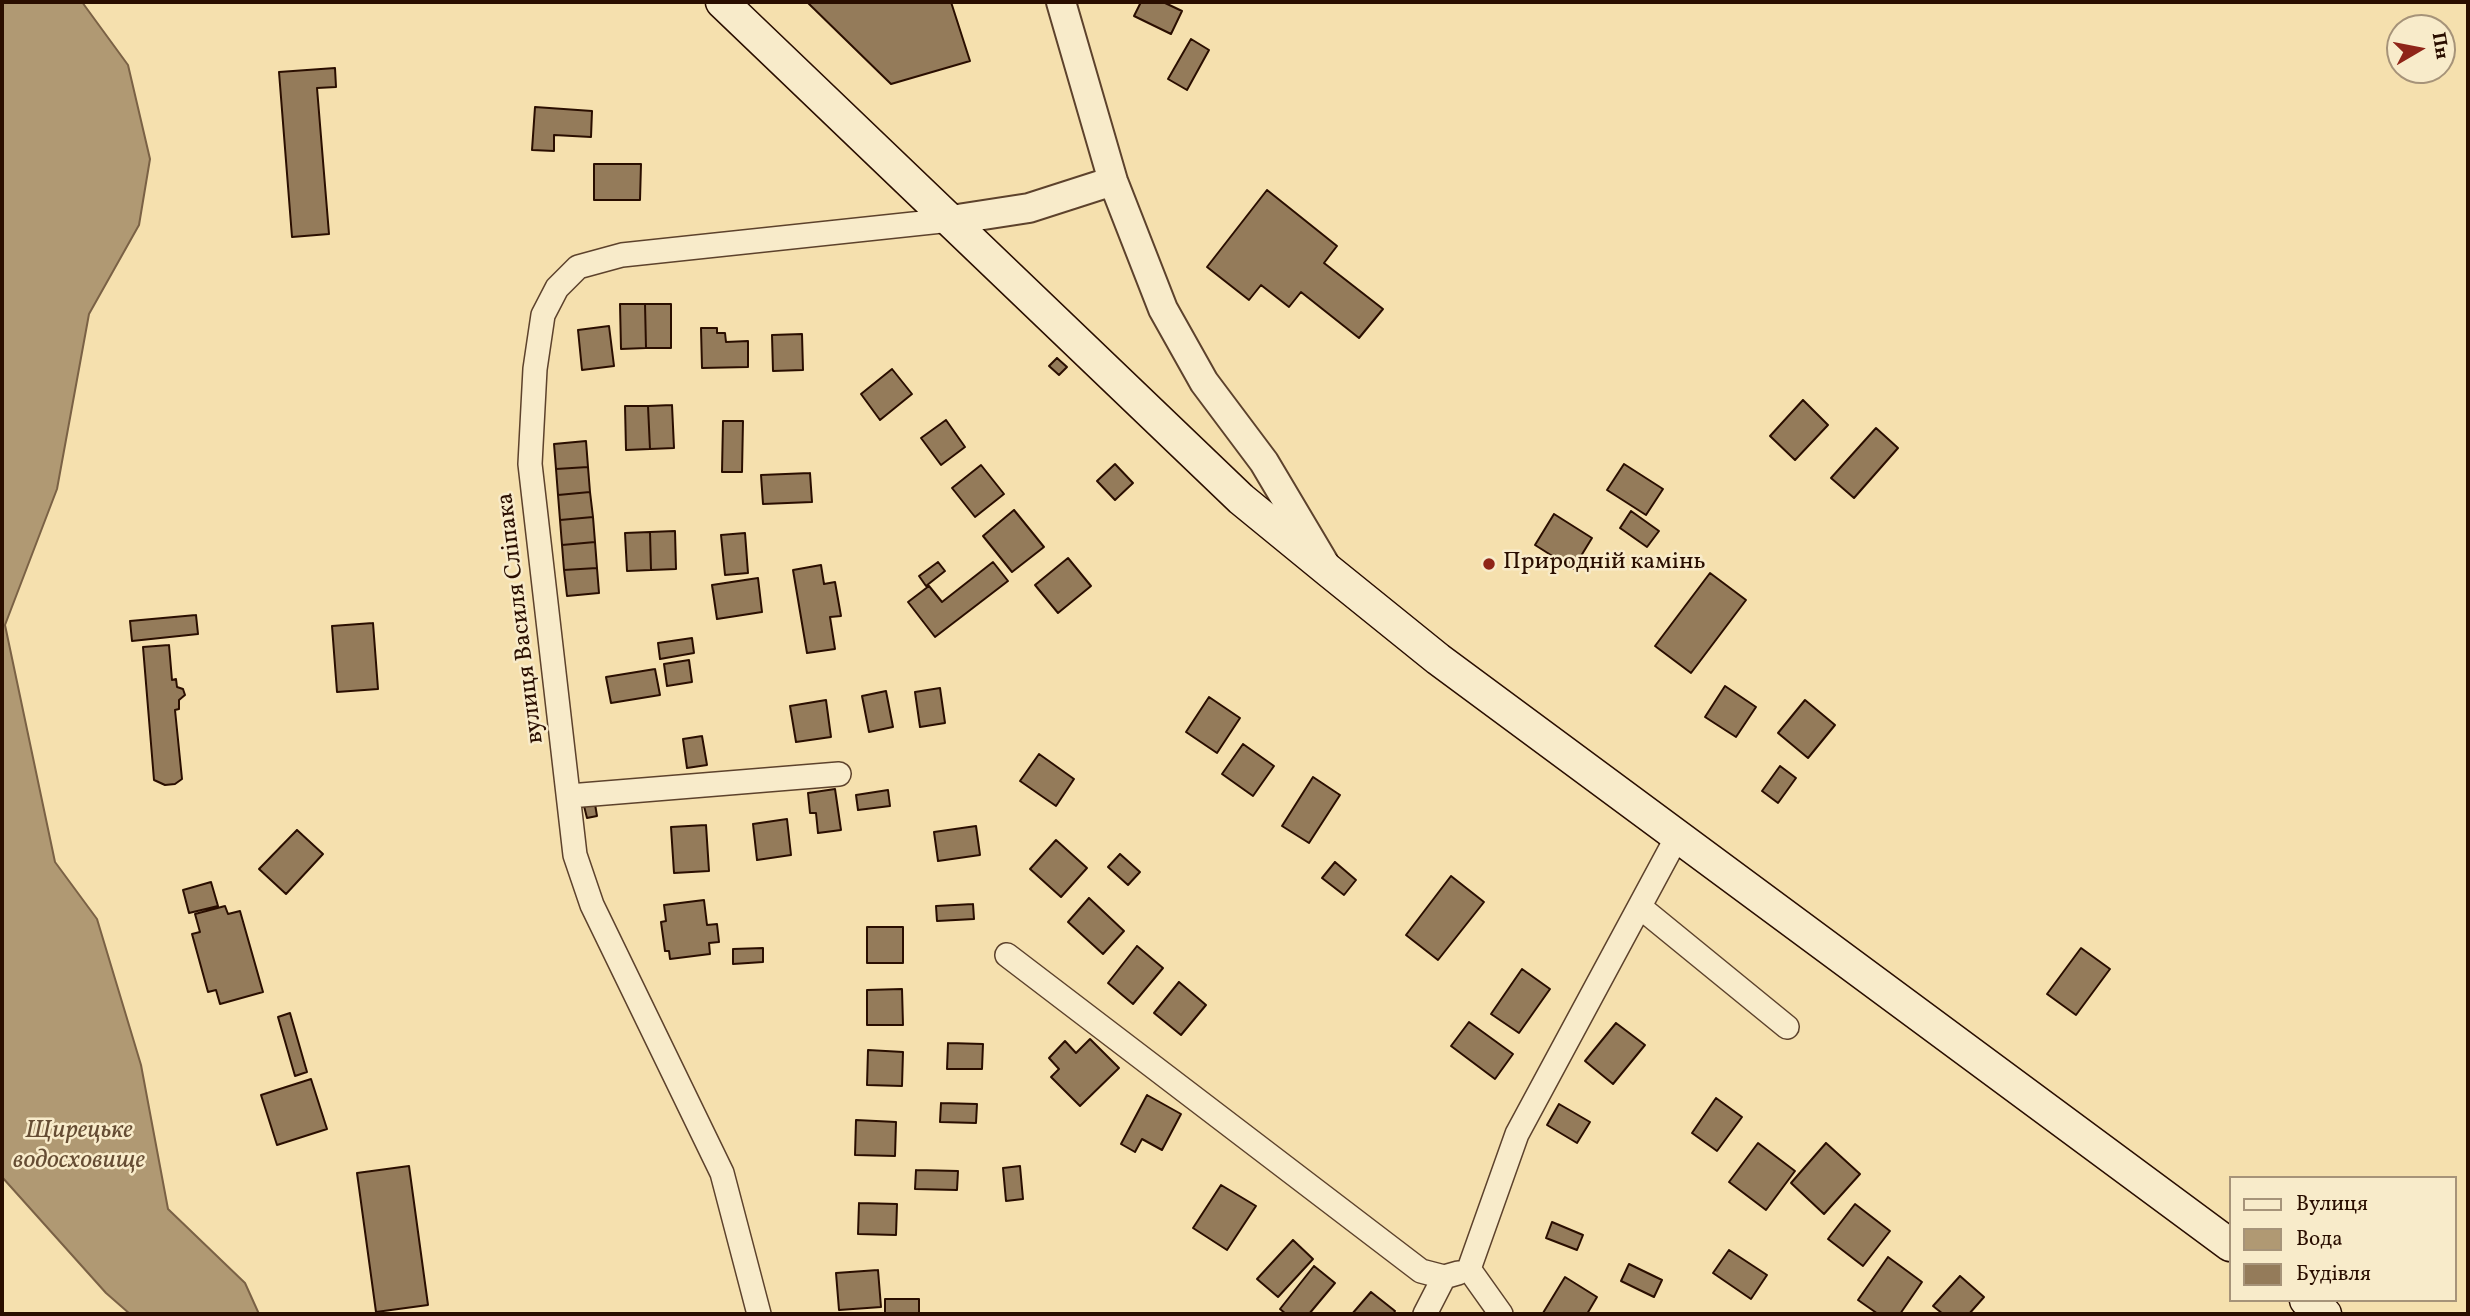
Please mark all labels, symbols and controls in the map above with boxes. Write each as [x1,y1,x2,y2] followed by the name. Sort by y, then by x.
[2386,14,2456,84] north arrow
[2425,30,2455,61] text: Пн
[492,491,552,745] street label: вулиця Василя Сліпака
[1503,550,1706,578] place label: Природній камінь
[1481,556,1497,572] marker: Природній камінь
[13,1116,145,1178] water label: Щирецьке водосховище
[2228,1176,2456,1302] legend
[2296,1190,2368,1219] text: Вулиця
[2296,1225,2343,1254] text: Вода
[2296,1260,2371,1289] text: Будівля

